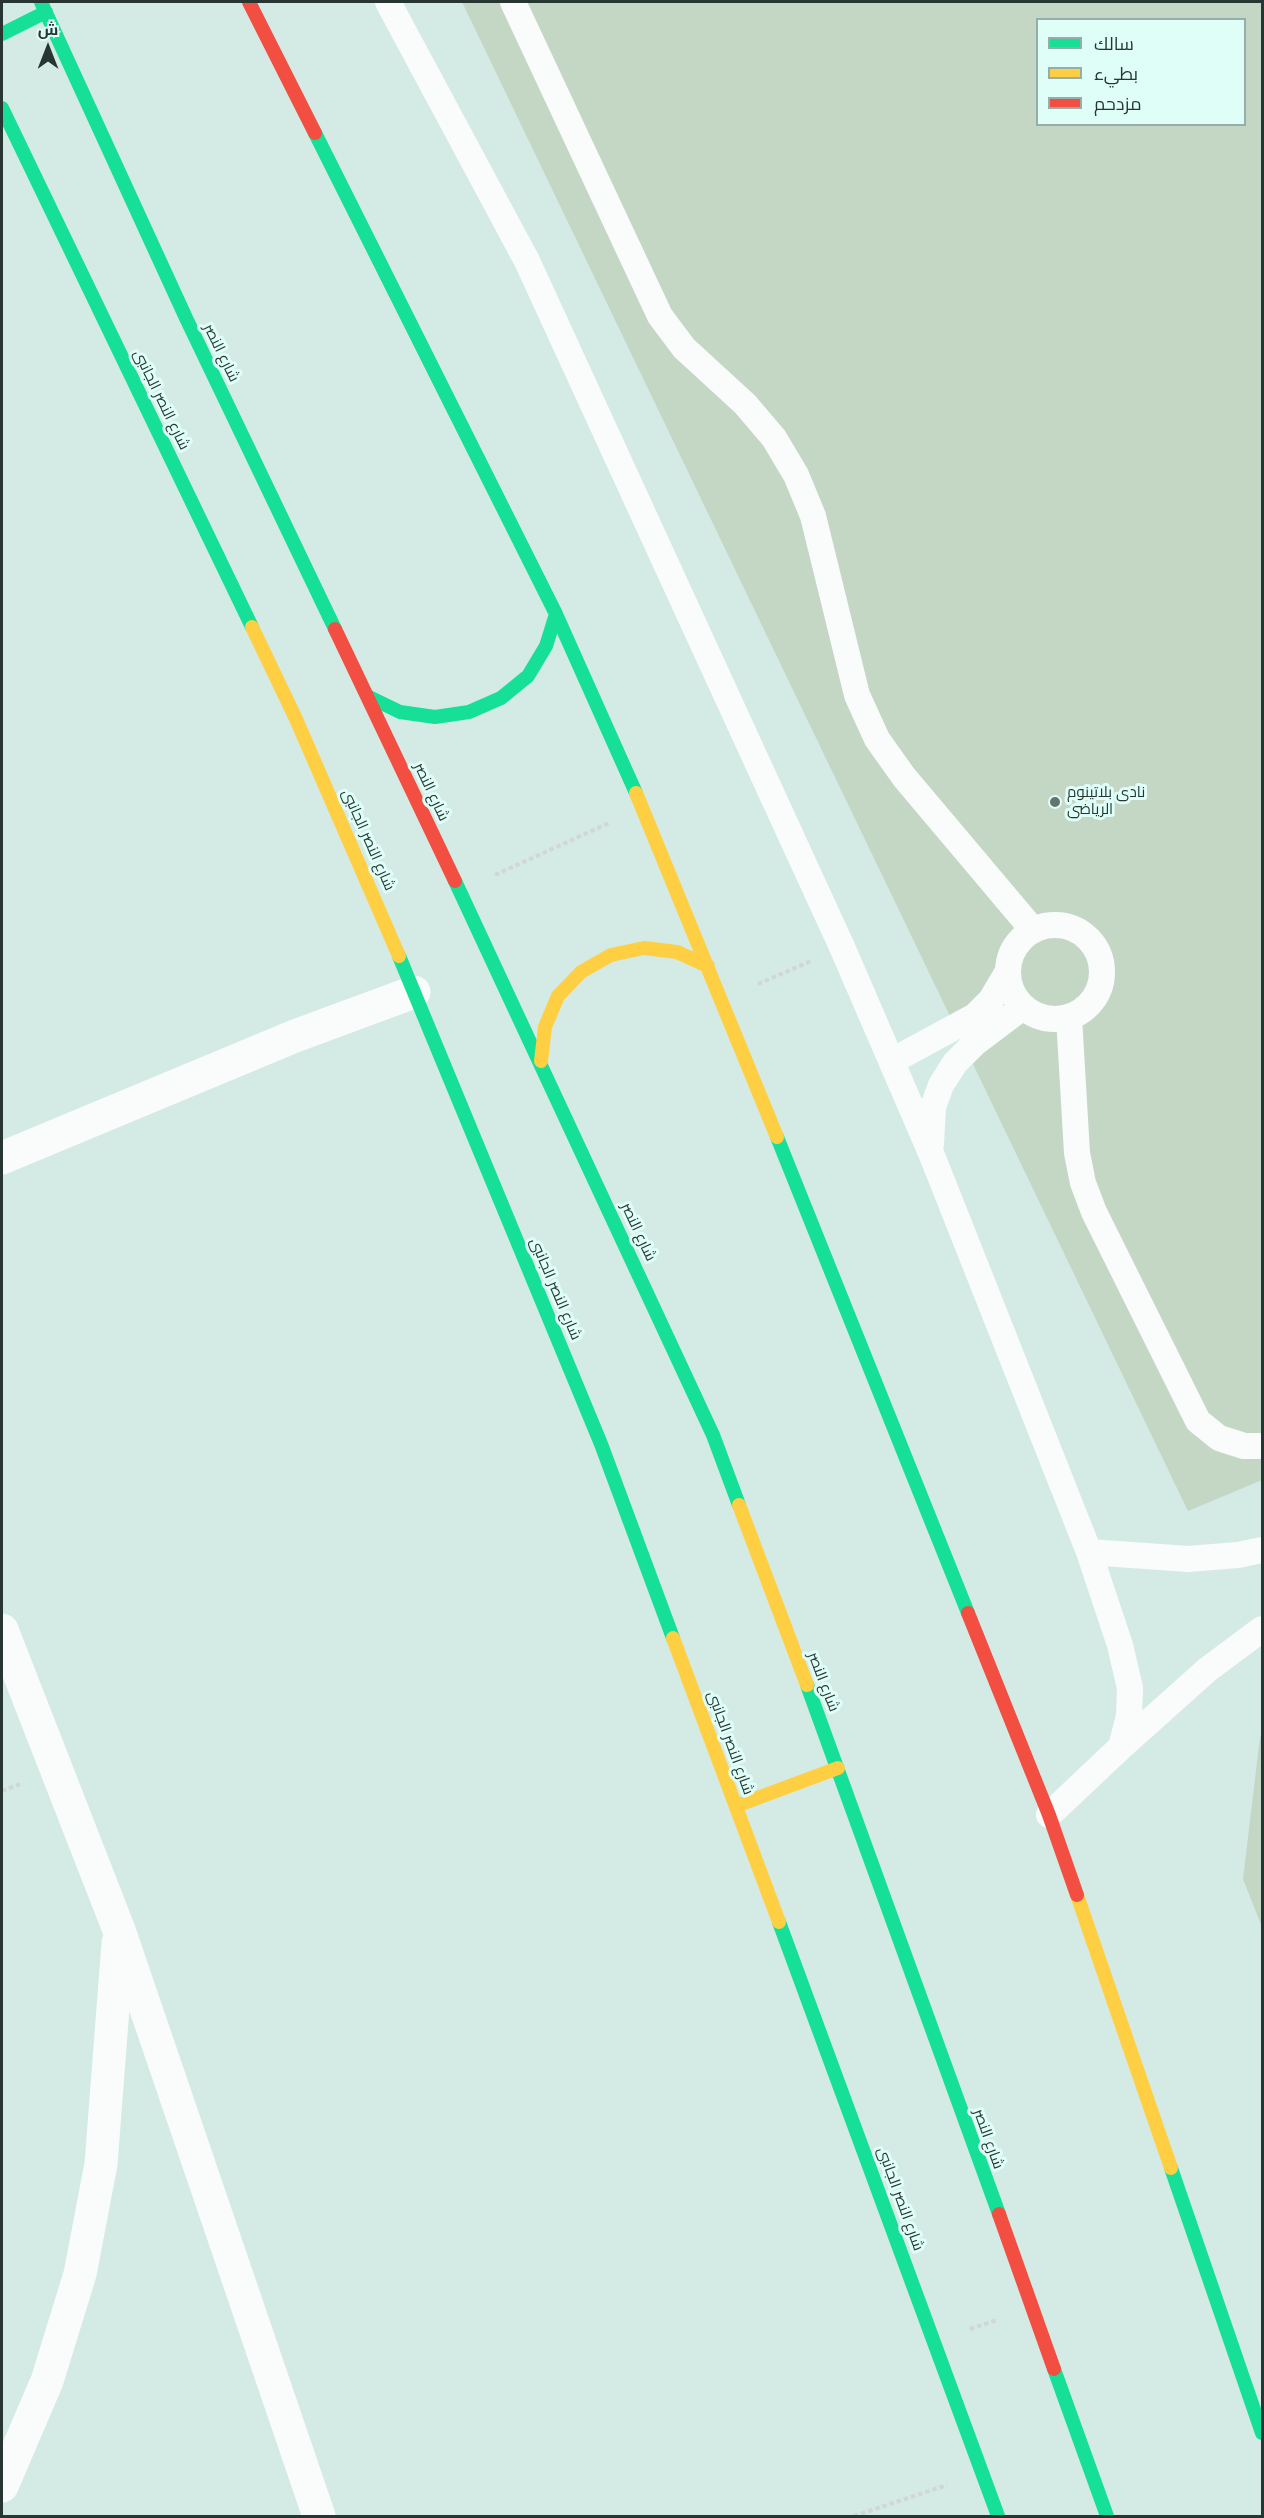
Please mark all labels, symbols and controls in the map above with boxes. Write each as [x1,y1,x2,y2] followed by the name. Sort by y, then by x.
[18,18,78,78] north arrow
[1036,18,1246,126] legend
[38,21,58,38] text: ش
[1094,34,1134,54] text: سالك
[1094,64,1138,84] text: بطيء
[1094,94,1142,114] text: مزدحم
[199,321,243,385] street label: شارع النصر
[129,347,193,453] street label: شارع النصر الجانبى
[410,760,452,824] street label: شارع النصر
[1067,784,1145,819] place label: نادى بلاتينوم الرياضى
[338,787,398,893] street label: شارع النصر الجانبى
[1048,795,1062,809] marker: نادى بلاتينوم الرياضى
[617,1200,659,1264] street label: شارع النصر
[525,1235,585,1343] street label: شارع النصر الجانبى
[803,1650,843,1714] street label: شارع النصر
[703,1689,757,1797] street label: شارع النصر الجانبى
[969,2107,1007,2171] street label: شارع النصر
[873,2145,927,2253] street label: شارع النصر الجانبى

